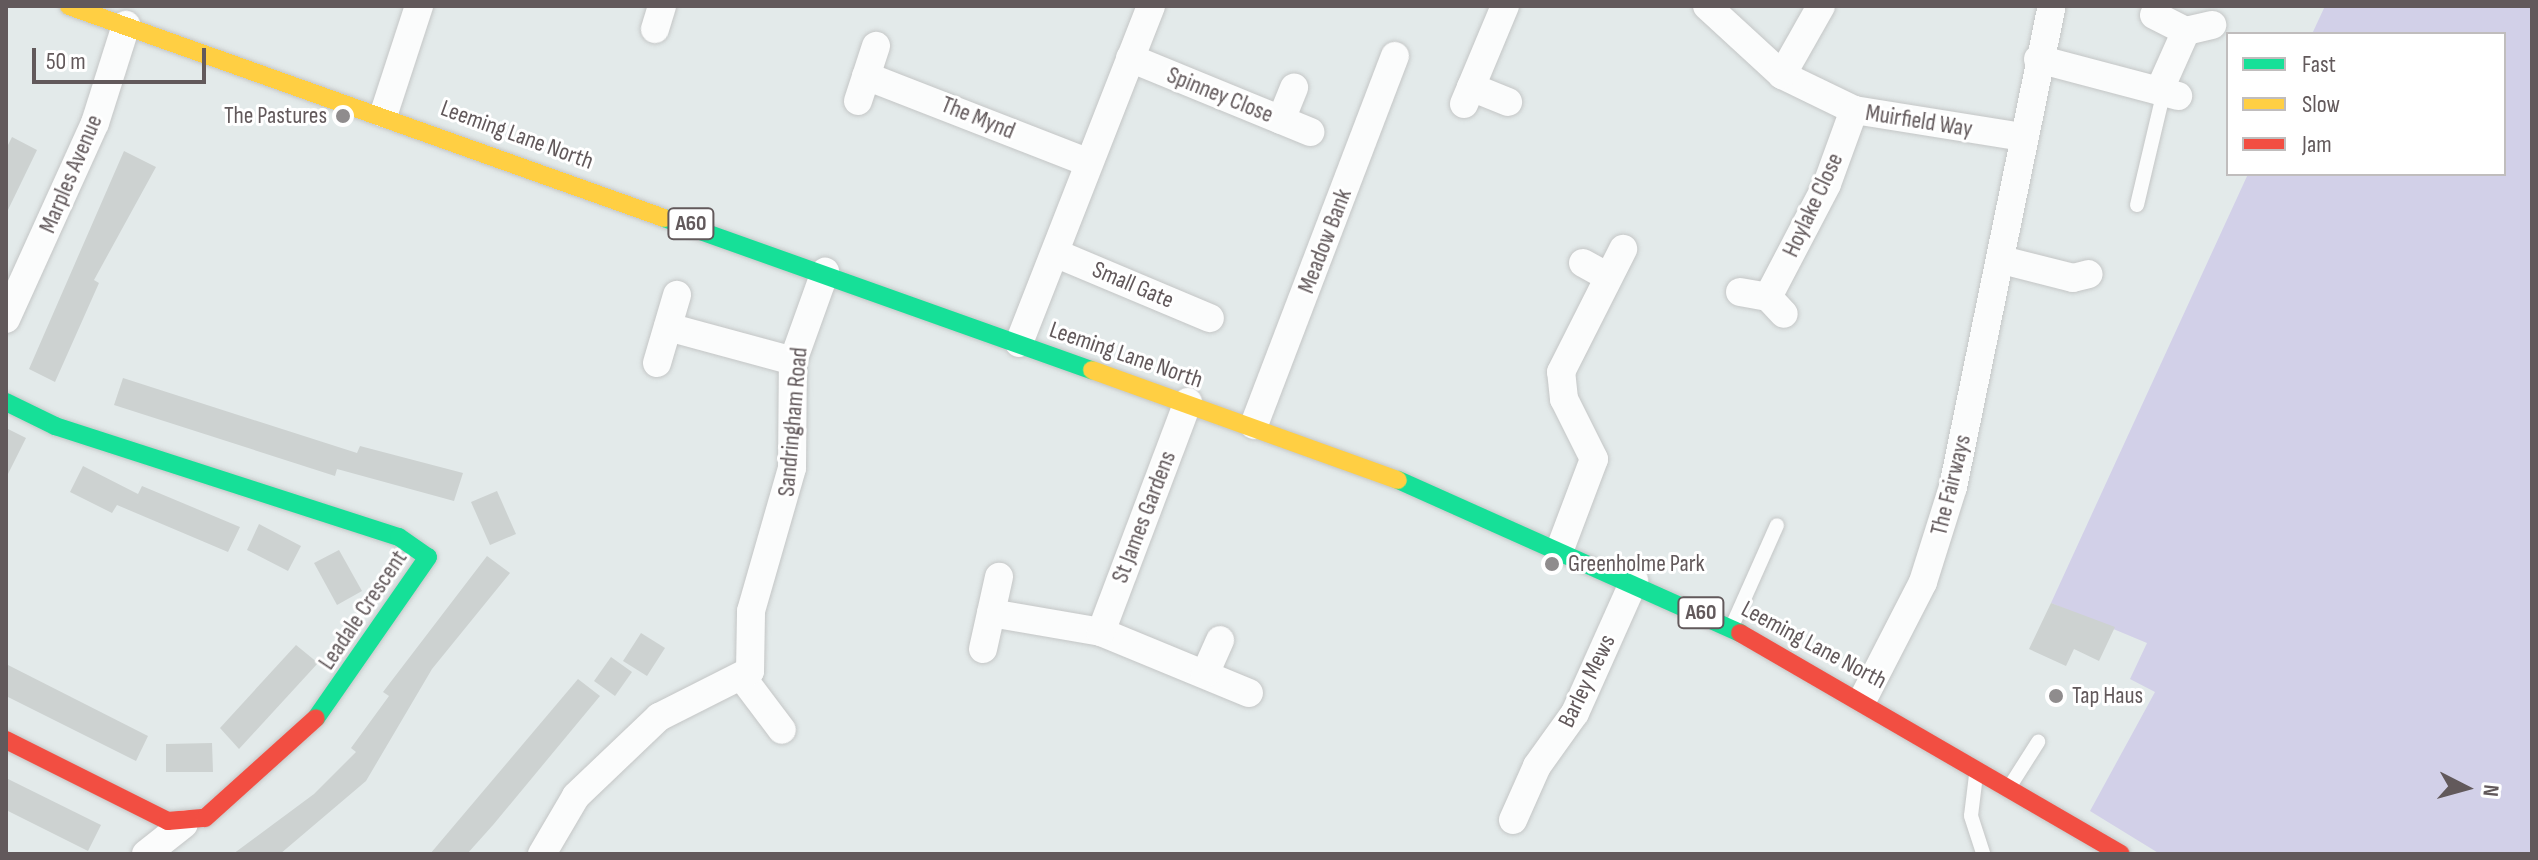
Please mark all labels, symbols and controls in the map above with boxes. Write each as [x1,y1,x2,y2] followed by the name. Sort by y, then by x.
[36,32,210,82] scale bar
[2226,32,2506,176] legend
[46,47,86,76] text: 50 m
[2302,50,2336,79] text: Fast
[1163,61,1277,129] street label: Spinney Close
[937,90,1019,146] street label: The Mynd
[2302,90,2340,119] text: Slow
[437,94,597,176] street label: Leeming Lane North
[1864,98,1974,144] street label: Muirfield Way
[224,102,327,130] place label: The Pastures
[334,107,352,125] marker: The Pastures
[33,111,109,237] street label: Marples Avenue
[2302,130,2332,159] text: Jam
[1776,148,1850,262] street label: Hoylake Close
[1292,185,1358,297] street label: Meadow Bank
[667,206,715,242] road number: A60
[1088,255,1178,315] street label: Small Gate
[1046,315,1206,395] street label: Leeming Lane North
[772,346,814,498] street label: Sandringham Road
[1925,432,1977,538] street label: The Fairways
[1106,447,1182,587] street label: St James Gardens
[313,545,413,675] street label: Leadale Crescent
[1568,550,1705,578] place label: Greenholme Park
[1543,555,1561,573] marker: Greenholme Park
[1677,595,1725,631] road number: A60
[1736,595,1892,695] street label: Leeming Lane North
[1552,630,1622,732] street label: Barley Mews
[2072,682,2143,710] place label: Tap Haus
[2047,687,2065,705] marker: Tap Haus
[2426,748,2506,828] north arrow
[2476,783,2504,798] text: N

